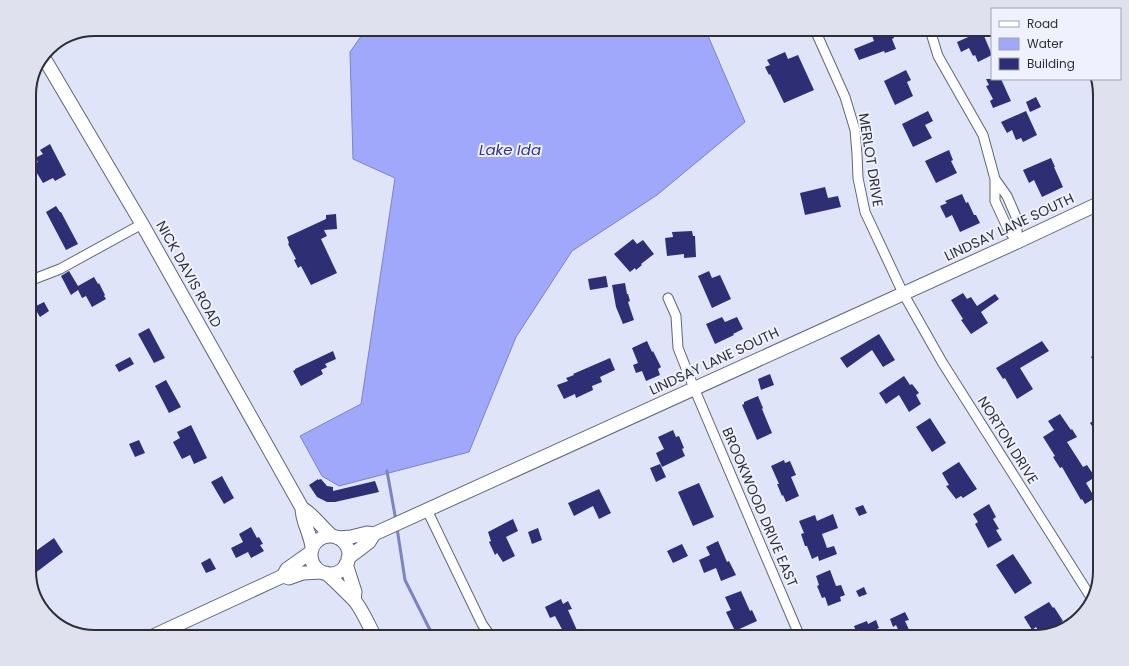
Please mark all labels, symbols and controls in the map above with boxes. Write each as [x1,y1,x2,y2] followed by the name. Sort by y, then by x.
[991,8,1121,80] legend
[1027,15,1058,32] text: Road
[1027,35,1064,52] text: Water
[1027,55,1075,72] text: Building
[854,112,888,208] street label: MERLOT DRIVE
[479,139,541,160] water label: Lake Ida
[941,188,1077,266] street label: LINDSAY LANE SOUTH
[151,217,227,331] street label: NICK DAVIS ROAD
[646,322,782,400] street label: LINDSAY LANE SOUTH
[973,392,1043,488] street label: NORTON DRIVE
[717,424,803,590] street label: BROOKWOOD DRIVE EAST

